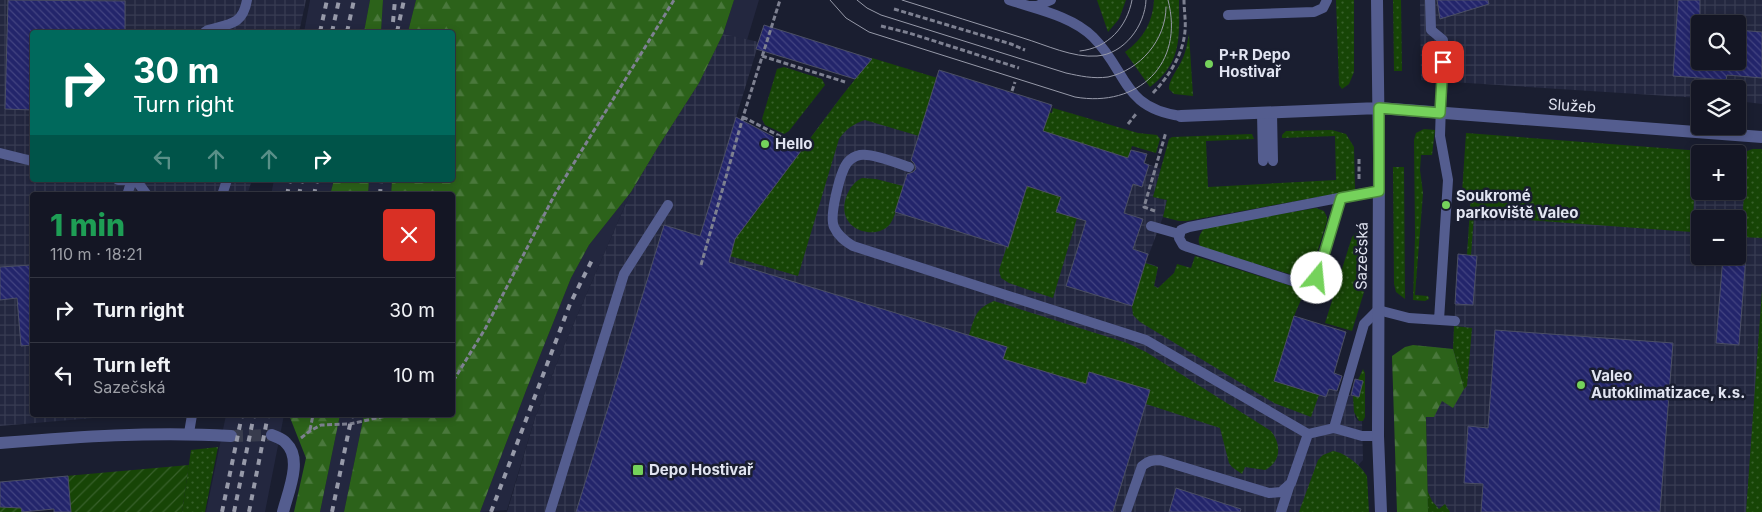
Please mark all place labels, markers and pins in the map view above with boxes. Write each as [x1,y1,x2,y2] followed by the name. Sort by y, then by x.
[1422,41,1464,83] pin
[1219,45,1290,81] place label: P+R Depo Hostivař
[1203,58,1215,70] marker: P+R Depo Hostivař
[775,134,812,153] place label: Hello
[759,138,771,150] marker: Hello
[1456,186,1578,222] place label: Soukromé parkoviště Valeo
[1440,199,1452,211] marker: Soukromé parkoviště Valeo
[1591,366,1745,402] place label: Valeo Autoklimatizace, k.s.
[1575,379,1587,391] marker: Valeo Autoklimatizace, k.s.
[649,460,754,479] place label: Depo Hostivař
[631,463,645,477] marker: Depo Hostivař

